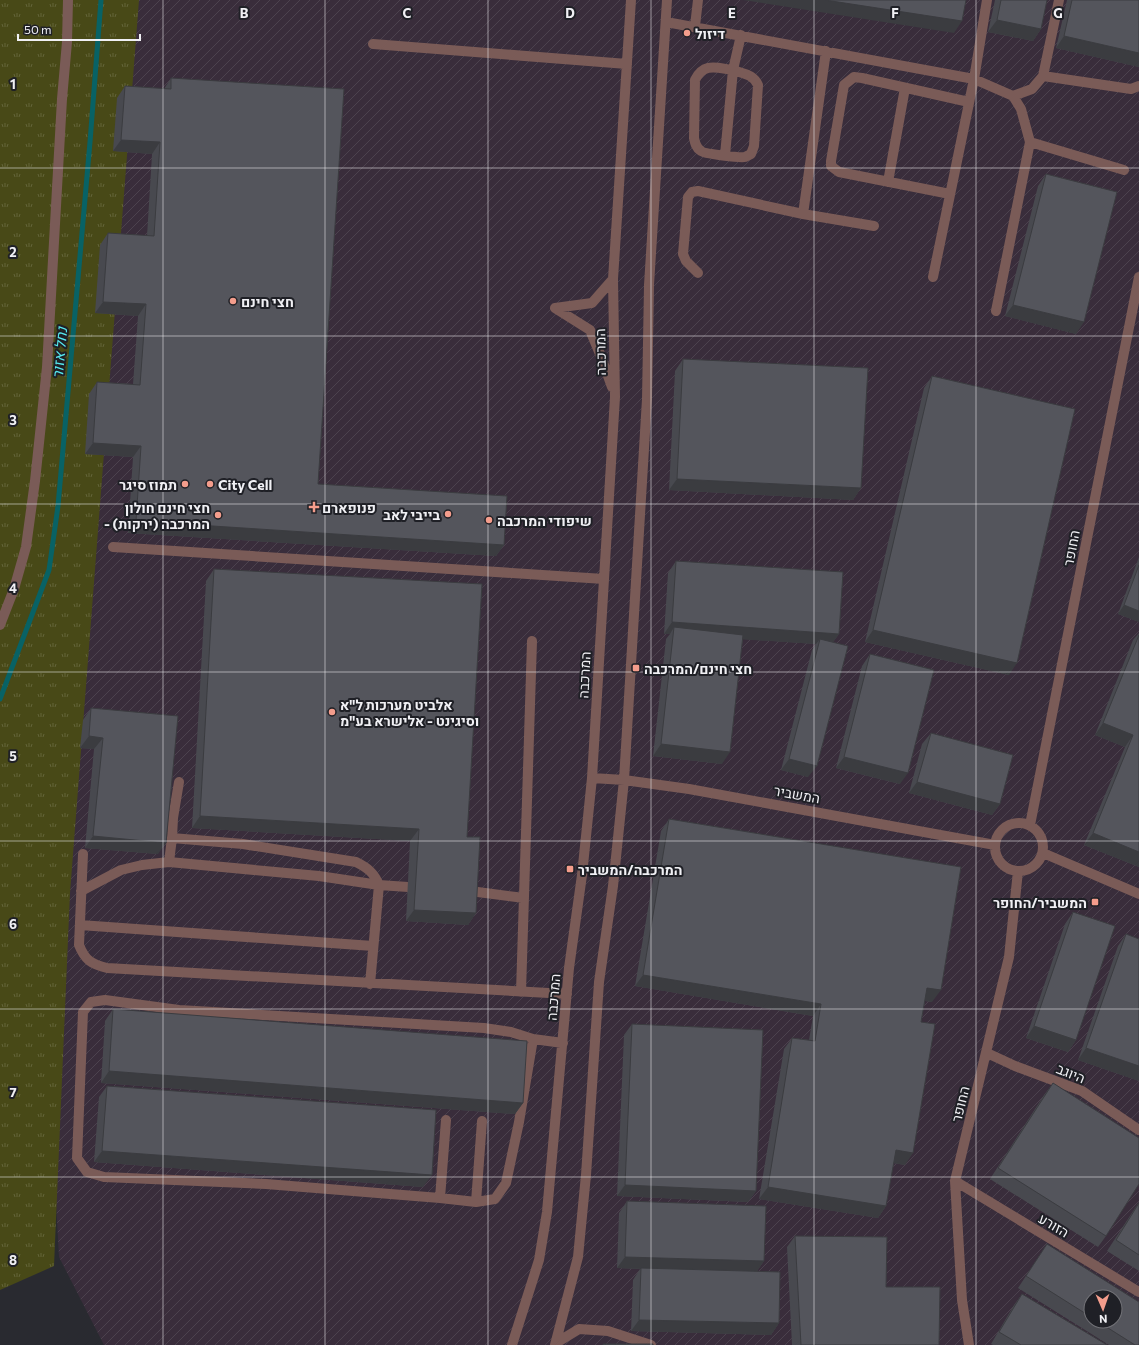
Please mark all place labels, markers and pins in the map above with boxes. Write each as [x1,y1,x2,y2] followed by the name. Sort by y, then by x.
[695,25,725,42] place label: דיזול
[682,28,692,38] marker: דיזול
[241,293,294,310] place label: חצי חינם
[228,296,238,306] marker: חצי חינם
[119,476,177,493] place label: תמוז סיגר
[218,476,272,493] place label: City Cell
[180,479,190,489] marker: תמוז סיגר
[205,479,215,489] marker: City Cell
[104,499,210,532] place label: חצי חינם חולון - המרכבה (ירקות)
[322,499,376,516] place label: פנופארם
[309,502,319,512] marker: פנופארם
[383,506,440,523] place label: בייבי לאב
[443,509,453,519] marker: בייבי לאב
[213,510,223,520] marker: חצי חינם חולון - המרכבה (ירקות)
[497,512,592,529] place label: שיפודי המרכבה
[484,515,494,525] marker: שיפודי המרכבה
[644,660,752,677] place label: חצי חינם/המרכבה
[631,663,641,673] marker: חצי חינם/המרכבה
[340,696,479,729] place label: אלביט מערכות ל"א וסיגינט - אלישרא בע"מ
[327,707,337,717] marker: אלביט מערכות ל"א וסיגינט - אלישרא בע"מ
[578,861,683,878] place label: המרכבה/המשביר
[565,864,575,874] marker: המרכבה/המשביר
[993,894,1087,911] place label: המשביר/החופר
[1090,897,1100,907] marker: המשביר/החופר

